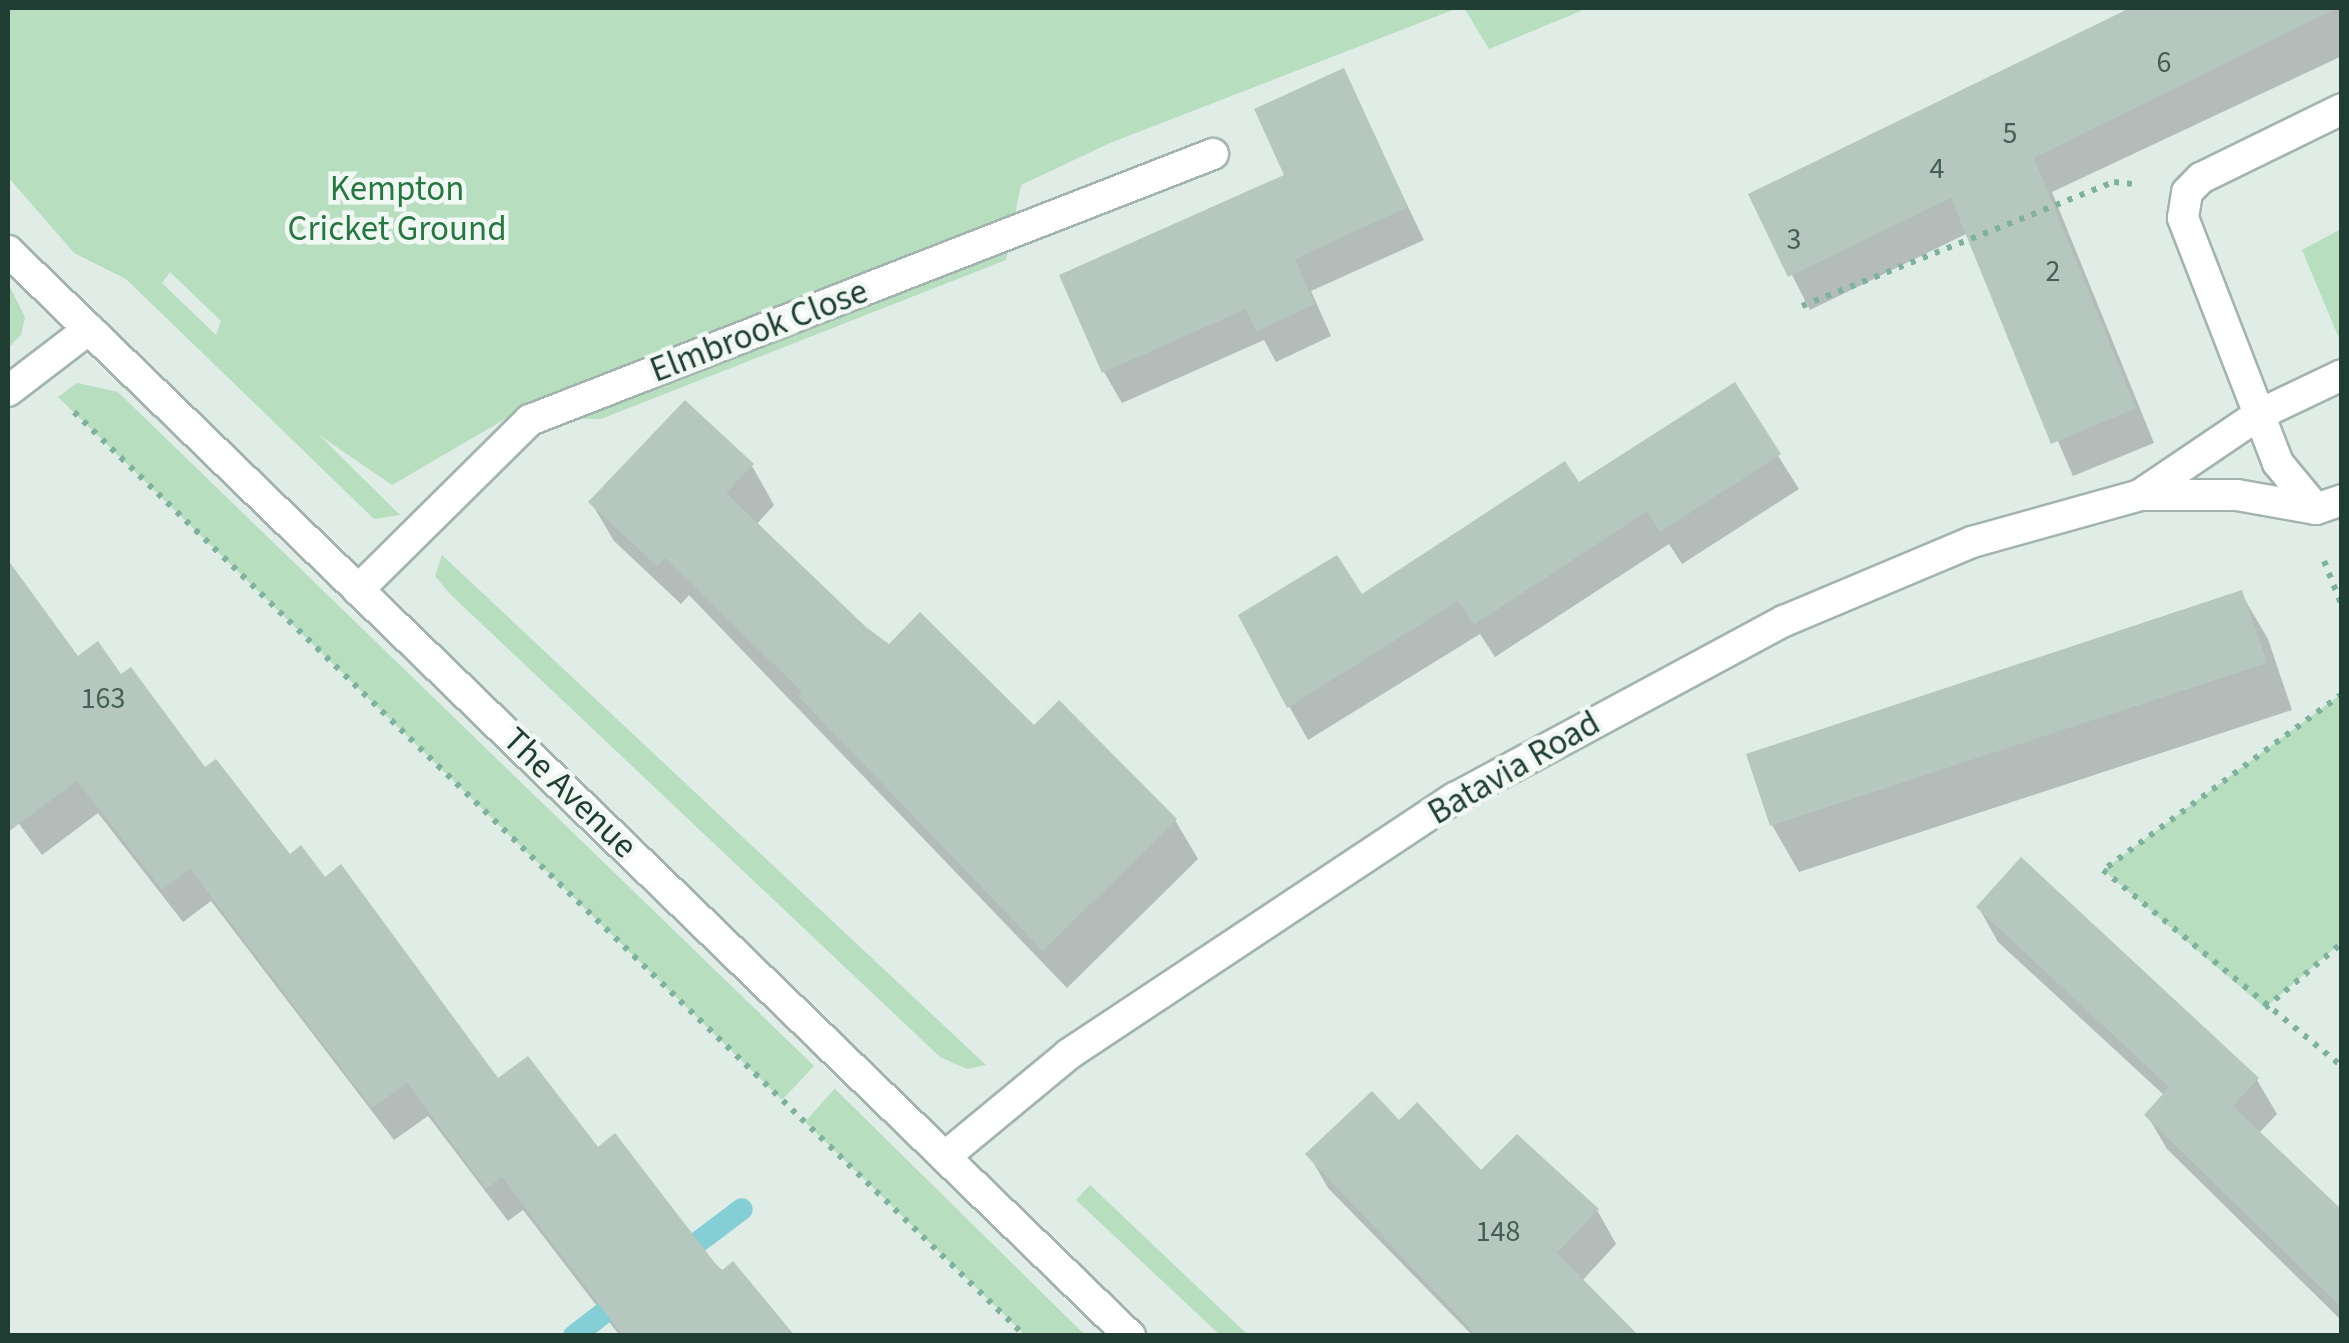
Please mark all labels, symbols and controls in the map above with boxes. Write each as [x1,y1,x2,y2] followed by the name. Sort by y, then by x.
[2157,45,2171,81] house number: 6
[2003,116,2017,152] house number: 5
[1930,151,1944,187] house number: 4
[287,168,507,250] park label: Kempton Cricket Ground
[1787,222,1801,258] house number: 3
[2046,254,2060,290] house number: 2
[644,270,874,392] street label: Elmbrook Close
[81,681,125,717] house number: 163
[1421,702,1607,834] street label: Batavia Road
[494,719,646,867] street label: The Avenue
[1476,1214,1520,1250] house number: 148

